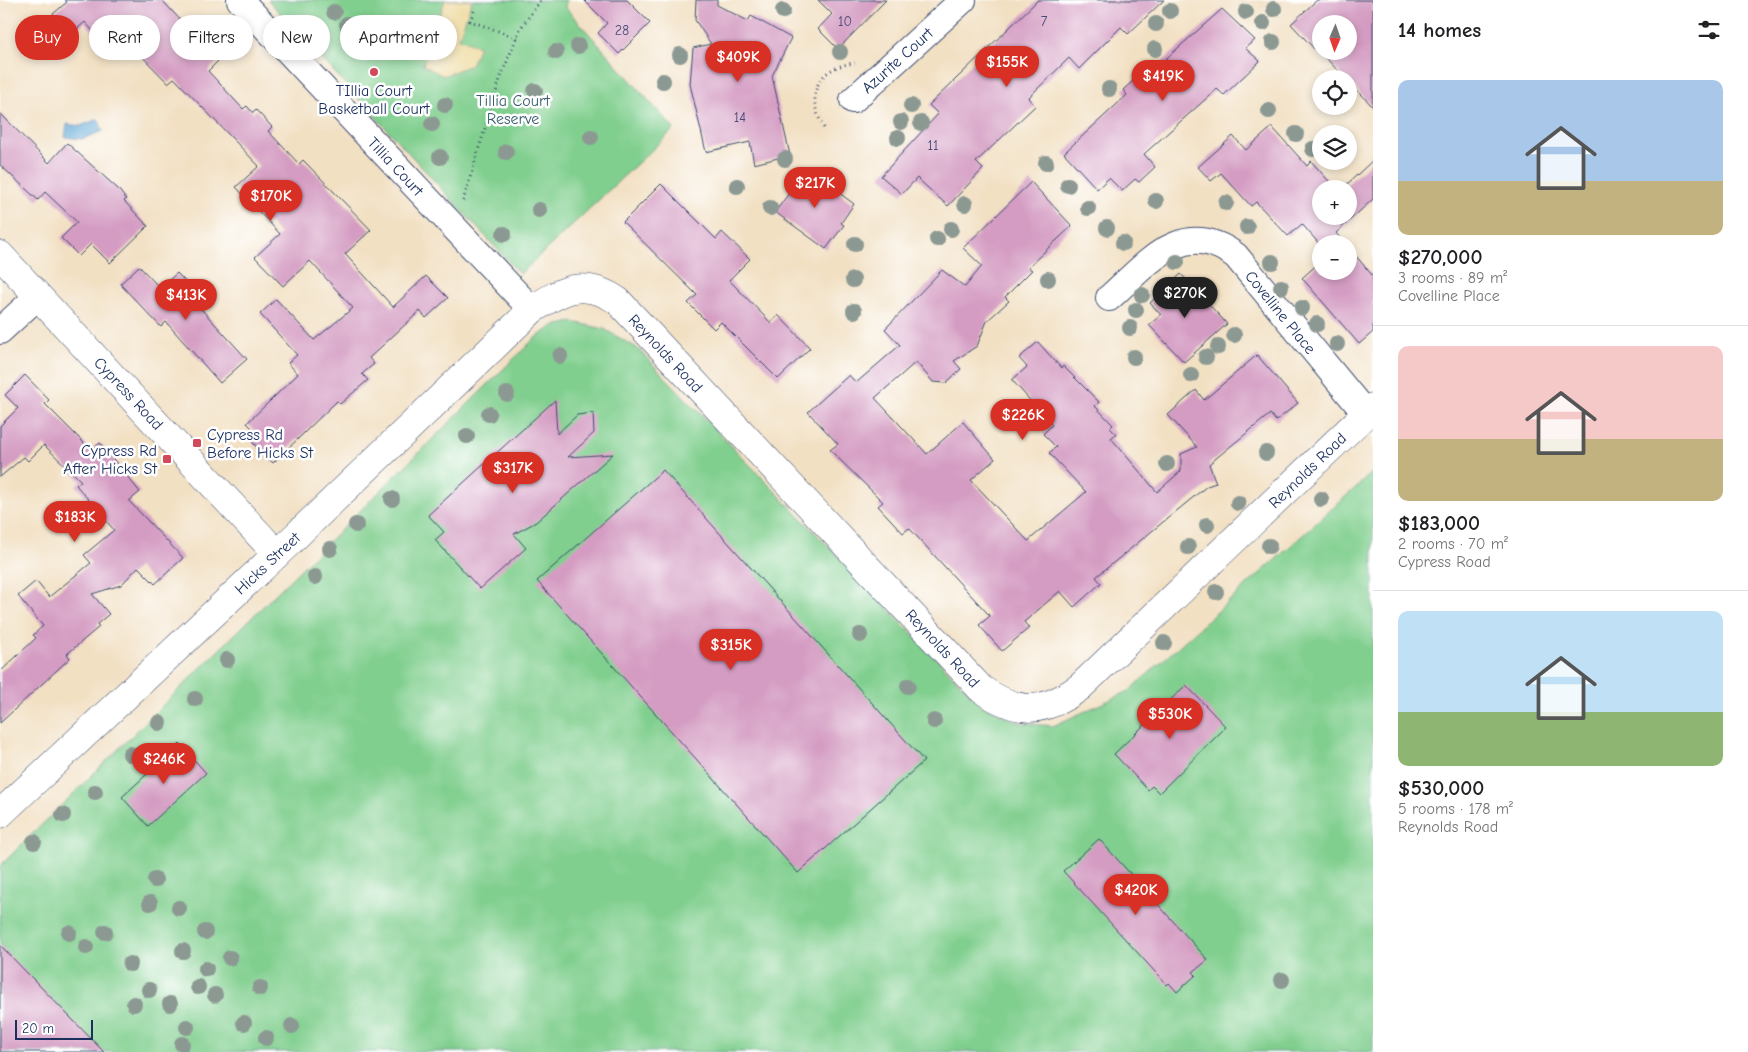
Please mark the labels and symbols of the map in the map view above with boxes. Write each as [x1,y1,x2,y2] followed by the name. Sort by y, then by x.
[838,13,852,30] house number: 10
[1041,13,1048,30] house number: 7
[1312,15,1358,60] north arrow
[615,22,629,39] house number: 28
[858,24,937,97] street label: Azurite Court
[703,41,773,83] pin: $409K
[972,46,1042,88] pin: $155K
[1128,59,1198,102] pin: $419K
[368,66,380,78] marker: TIllia Court Basketball Court
[318,82,430,118] place label: TIllia Court Basketball Court
[476,92,550,128] park label: Tillia Court Reserve
[734,109,746,126] house number: 14
[364,134,427,200] street label: Tillia Court
[927,137,939,154] house number: 11
[780,166,850,209] pin: $217K
[236,180,306,222] pin: $170K
[1241,267,1319,358] street label: Covelline Place
[1150,276,1220,319] pin: $270K
[151,278,221,321] pin: $413K
[624,311,706,397] street label: Reynolds Road
[90,354,166,434] street label: Cypress Road
[988,398,1058,441] pin: $226K
[207,426,313,462] place label: Cypress Rd Before Hicks St
[1265,429,1350,512] street label: Reynolds Road
[191,437,203,449] marker: Cypress Rd Before Hicks St
[63,442,157,478] place label: Cypress Rd After Hicks St
[478,452,548,494] pin: $317K
[161,453,173,465] marker: Cypress Rd After Hicks St
[40,500,110,543] pin: $183K
[231,529,304,599] street label: Hicks Street
[901,606,983,692] street label: Reynolds Road
[696,628,766,671] pin: $315K
[1135,698,1205,740] pin: $530K
[129,742,199,785] pin: $246K
[1101,874,1171,916] pin: $420K
[15,1017,92,1040] scale bar

